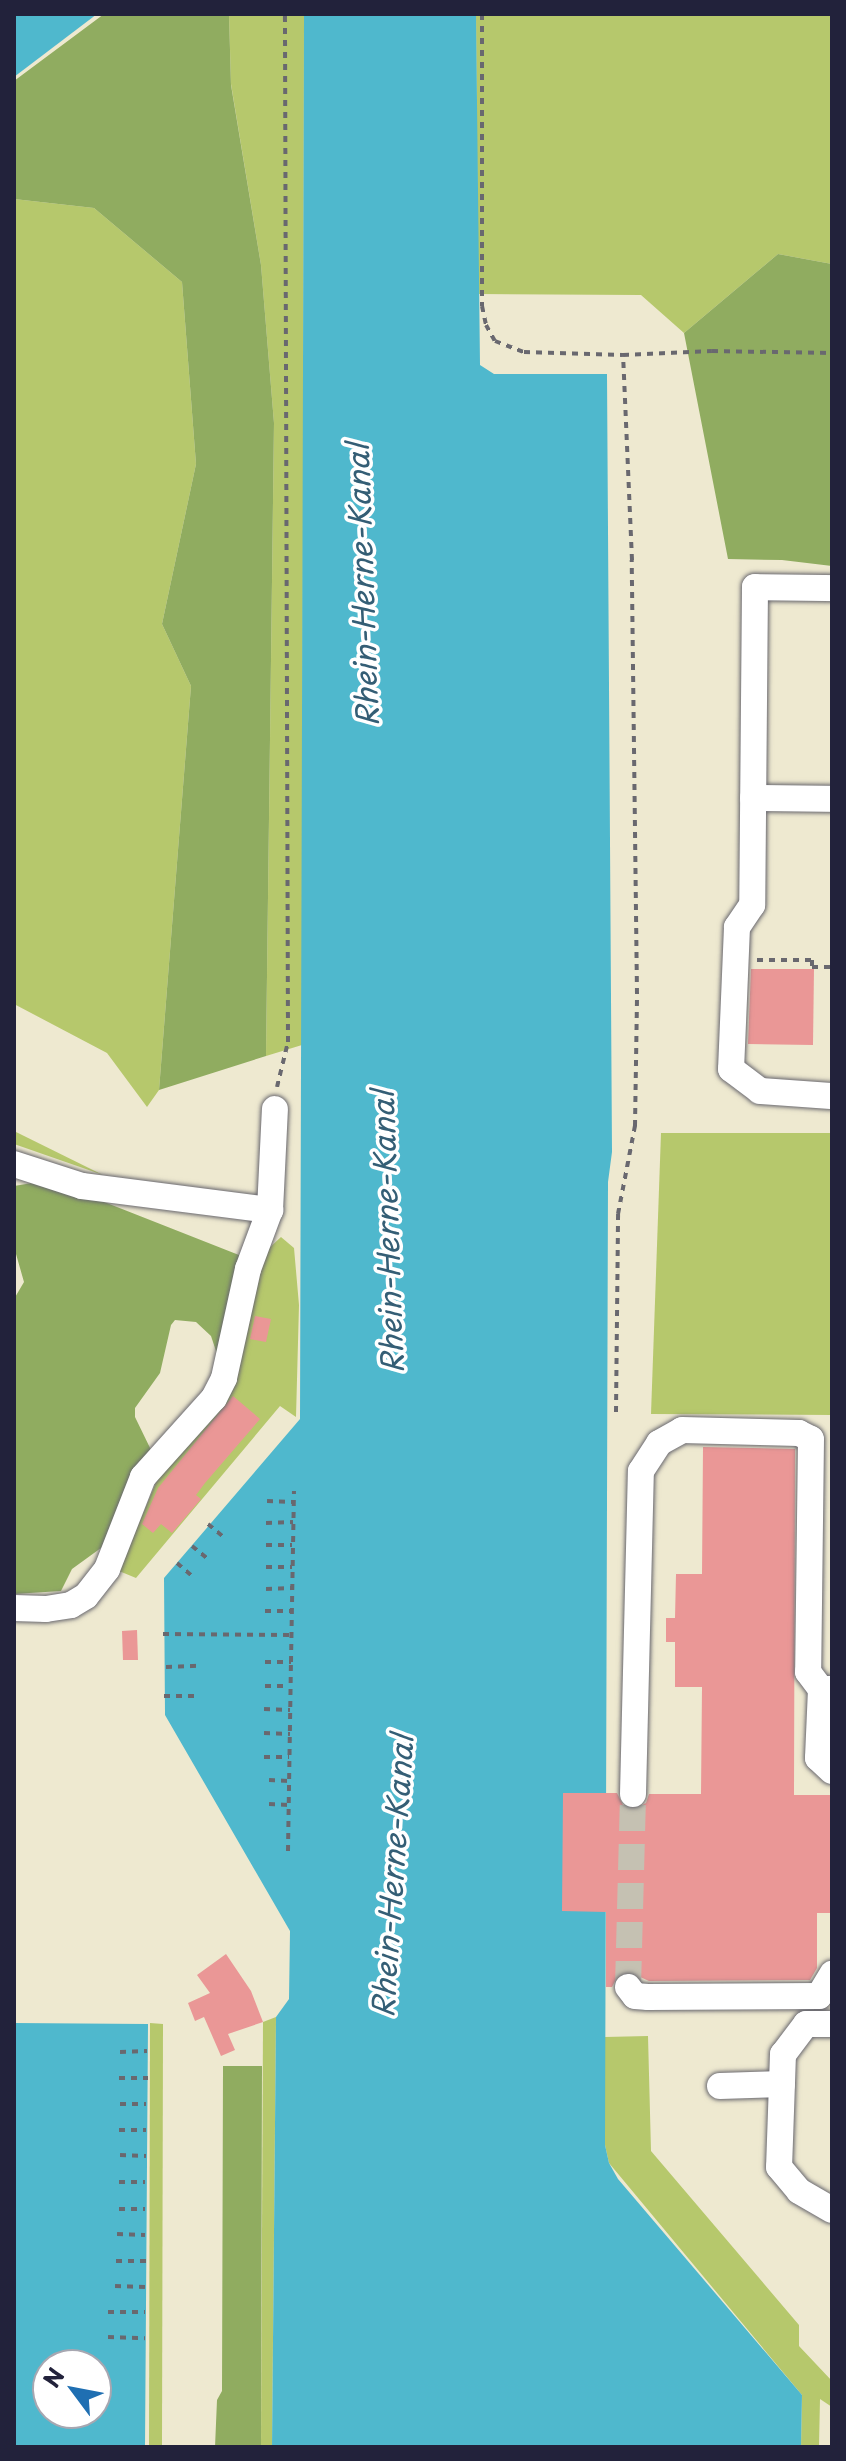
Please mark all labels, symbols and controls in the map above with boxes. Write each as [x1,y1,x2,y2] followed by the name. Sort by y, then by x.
[339,443,385,727] water label: Rhein-Herne-Kanal
[364,1090,410,1374] water label: Rhein-Herne-Kanal
[364,1734,420,2018] water label: Rhein-Herne-Kanal
[32,2349,112,2429] north arrow
[34,2361,72,2393] text: N

